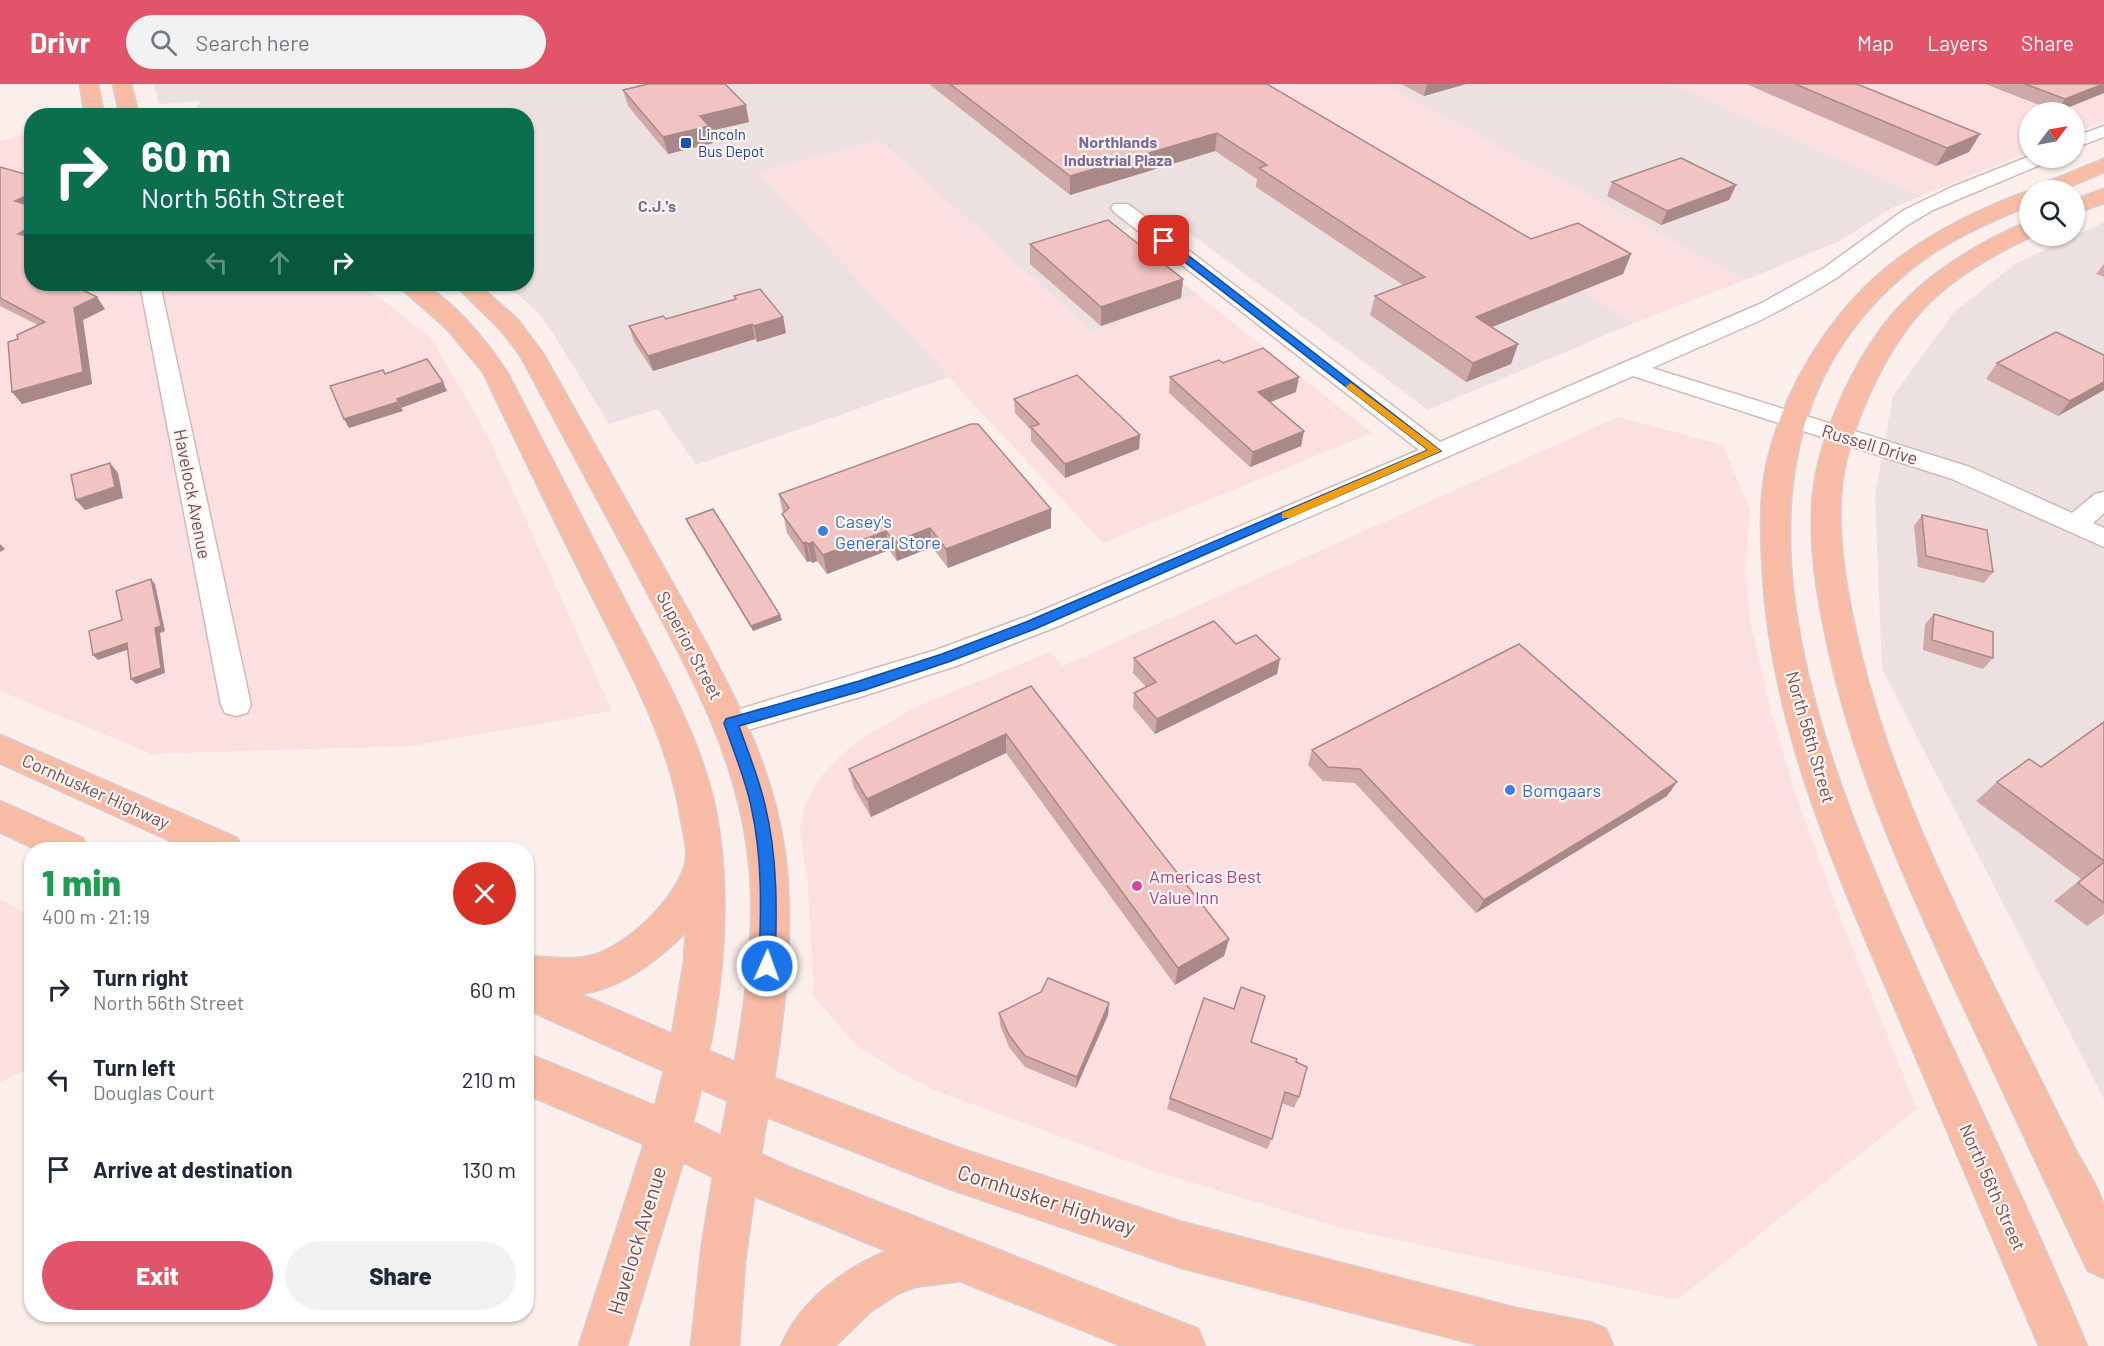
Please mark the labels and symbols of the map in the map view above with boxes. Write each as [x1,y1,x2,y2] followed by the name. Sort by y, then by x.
[2019,102,2085,168] north arrow
[698,125,764,160] place label: Lincoln Bus Depot
[1064,132,1172,169] district label: Northlands Industrial Plaza
[679,136,693,150] marker: Lincoln Bus Depot
[638,196,676,215] district label: C.J.'s
[1138,215,1189,266] pin
[1819,419,1921,469] street label: Russell Drive
[170,427,216,561] street label: Havelock Avenue
[835,510,941,553] place label: Casey's General Store
[816,524,830,538] marker: Casey's General Store
[652,587,728,703] street label: Superior Street
[1782,669,1840,805] street label: North 56th Street
[19,749,173,833] street label: Cornhusker Highway
[1522,779,1601,801] place label: Bomgaars
[1503,783,1517,797] marker: Bomgaars
[1149,865,1262,908] place label: Americas Best Value Inn
[1130,879,1144,893] marker: Americas Best Value Inn
[735,934,799,998] position arrow
[1955,1120,2031,1254] street label: North 56th Street
[955,1158,1139,1240] street label: Cornhusker Highway
[602,1163,670,1317] street label: Havelock Avenue

